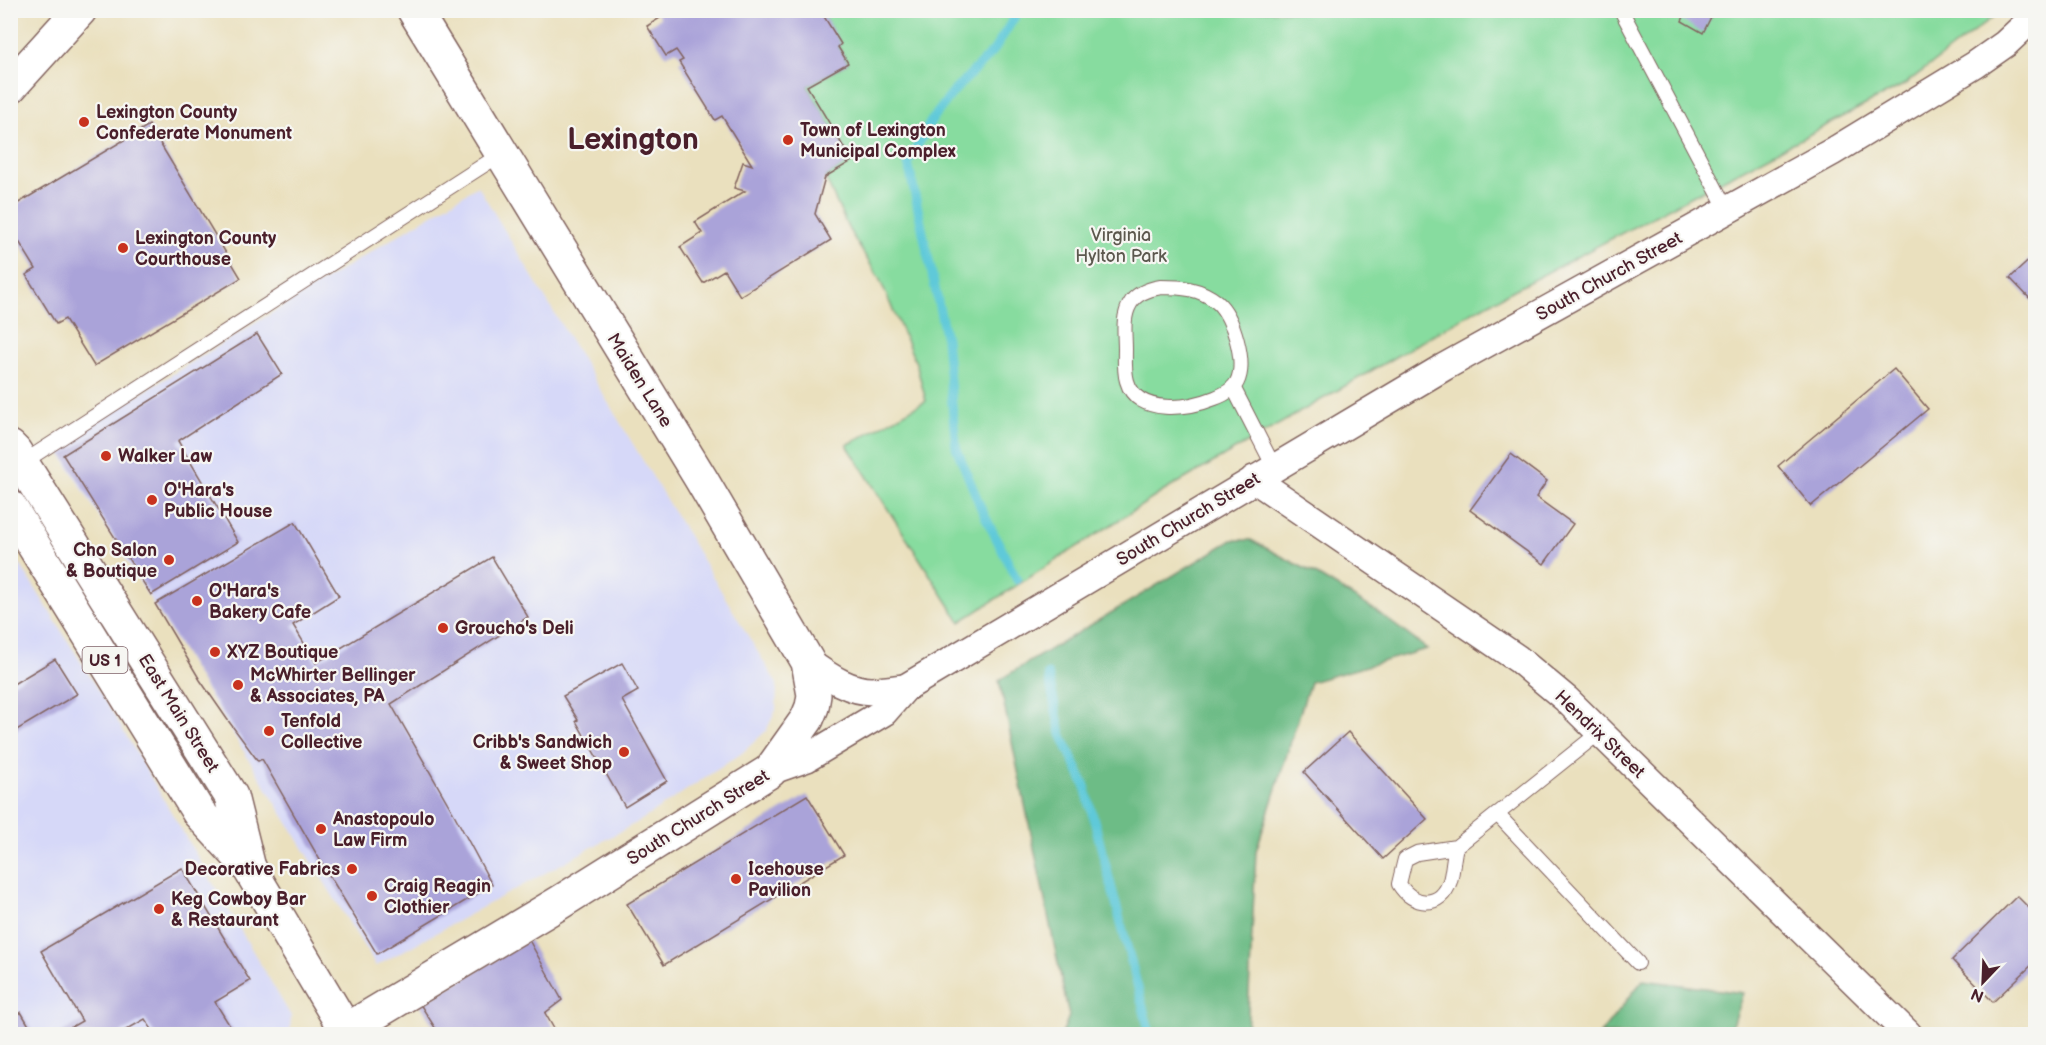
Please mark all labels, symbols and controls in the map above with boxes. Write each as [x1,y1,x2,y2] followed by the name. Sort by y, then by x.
[96,102,292,144] place label: Lexington County Confederate Monument
[77,115,91,129] marker: Lexington County Confederate Monument
[800,120,956,162] place label: Town of Lexington Municipal Complex
[567,122,699,158] district label: Lexington
[781,133,795,147] marker: Town of Lexington Municipal Complex
[1075,225,1167,267] park label: Virginia Hylton Park
[1533,227,1686,325] street label: South Church Street
[135,228,277,270] place label: Lexington County Courthouse
[116,241,130,255] marker: Lexington County Courthouse
[602,329,677,431] street label: Maiden Lane
[118,446,212,467] place label: Walker Law
[99,449,113,463] marker: Walker Law
[1113,468,1264,571] street label: South Church Street
[164,480,272,522] place label: O'Hara's Public House
[145,493,159,507] marker: O'Hara's Public House
[66,540,157,582] place label: Cho Salon & Boutique
[162,553,176,567] marker: Cho Salon & Boutique
[209,581,311,623] place label: O'Hara's Bakery Cafe
[190,594,204,608] marker: O'Hara's Bakery Cafe
[455,618,574,639] place label: Groucho's Deli
[436,621,450,635] marker: Groucho's Deli
[227,642,338,663] place label: XYZ Boutique
[208,645,222,659] marker: XYZ Boutique
[82,647,128,673] road number: US 1
[134,650,224,777] street label: East Main Street
[250,665,416,707] place label: McWhirter Bellinger & Associates, PA
[231,678,245,692] marker: McWhirter Bellinger & Associates, PA
[1550,686,1649,783] street label: Hendrix Street
[281,711,362,753] place label: Tenfold Collective
[262,724,276,738] marker: Tenfold Collective
[473,732,612,774] place label: Cribb's Sandwich & Sweet Shop
[617,745,631,759] marker: Cribb's Sandwich & Sweet Shop
[623,765,774,870] street label: South Church Street
[332,809,434,851] place label: Anastopoulo Law Firm
[314,822,328,836] marker: Anastopoulo Law Firm
[185,859,340,880] place label: Decorative Fabrics
[748,859,824,901] place label: Icehouse Pavilion
[345,862,359,876] marker: Decorative Fabrics
[729,872,743,886] marker: Icehouse Pavilion
[384,876,491,918] place label: Craig Reagin Clothier
[171,889,307,931] place label: Keg Cowboy Bar & Restaurant
[365,889,379,903] marker: Craig Reagin Clothier
[152,902,166,916] marker: Keg Cowboy Bar & Restaurant
[1953,952,2013,1012] north arrow
[1968,983,1987,1006] text: N

